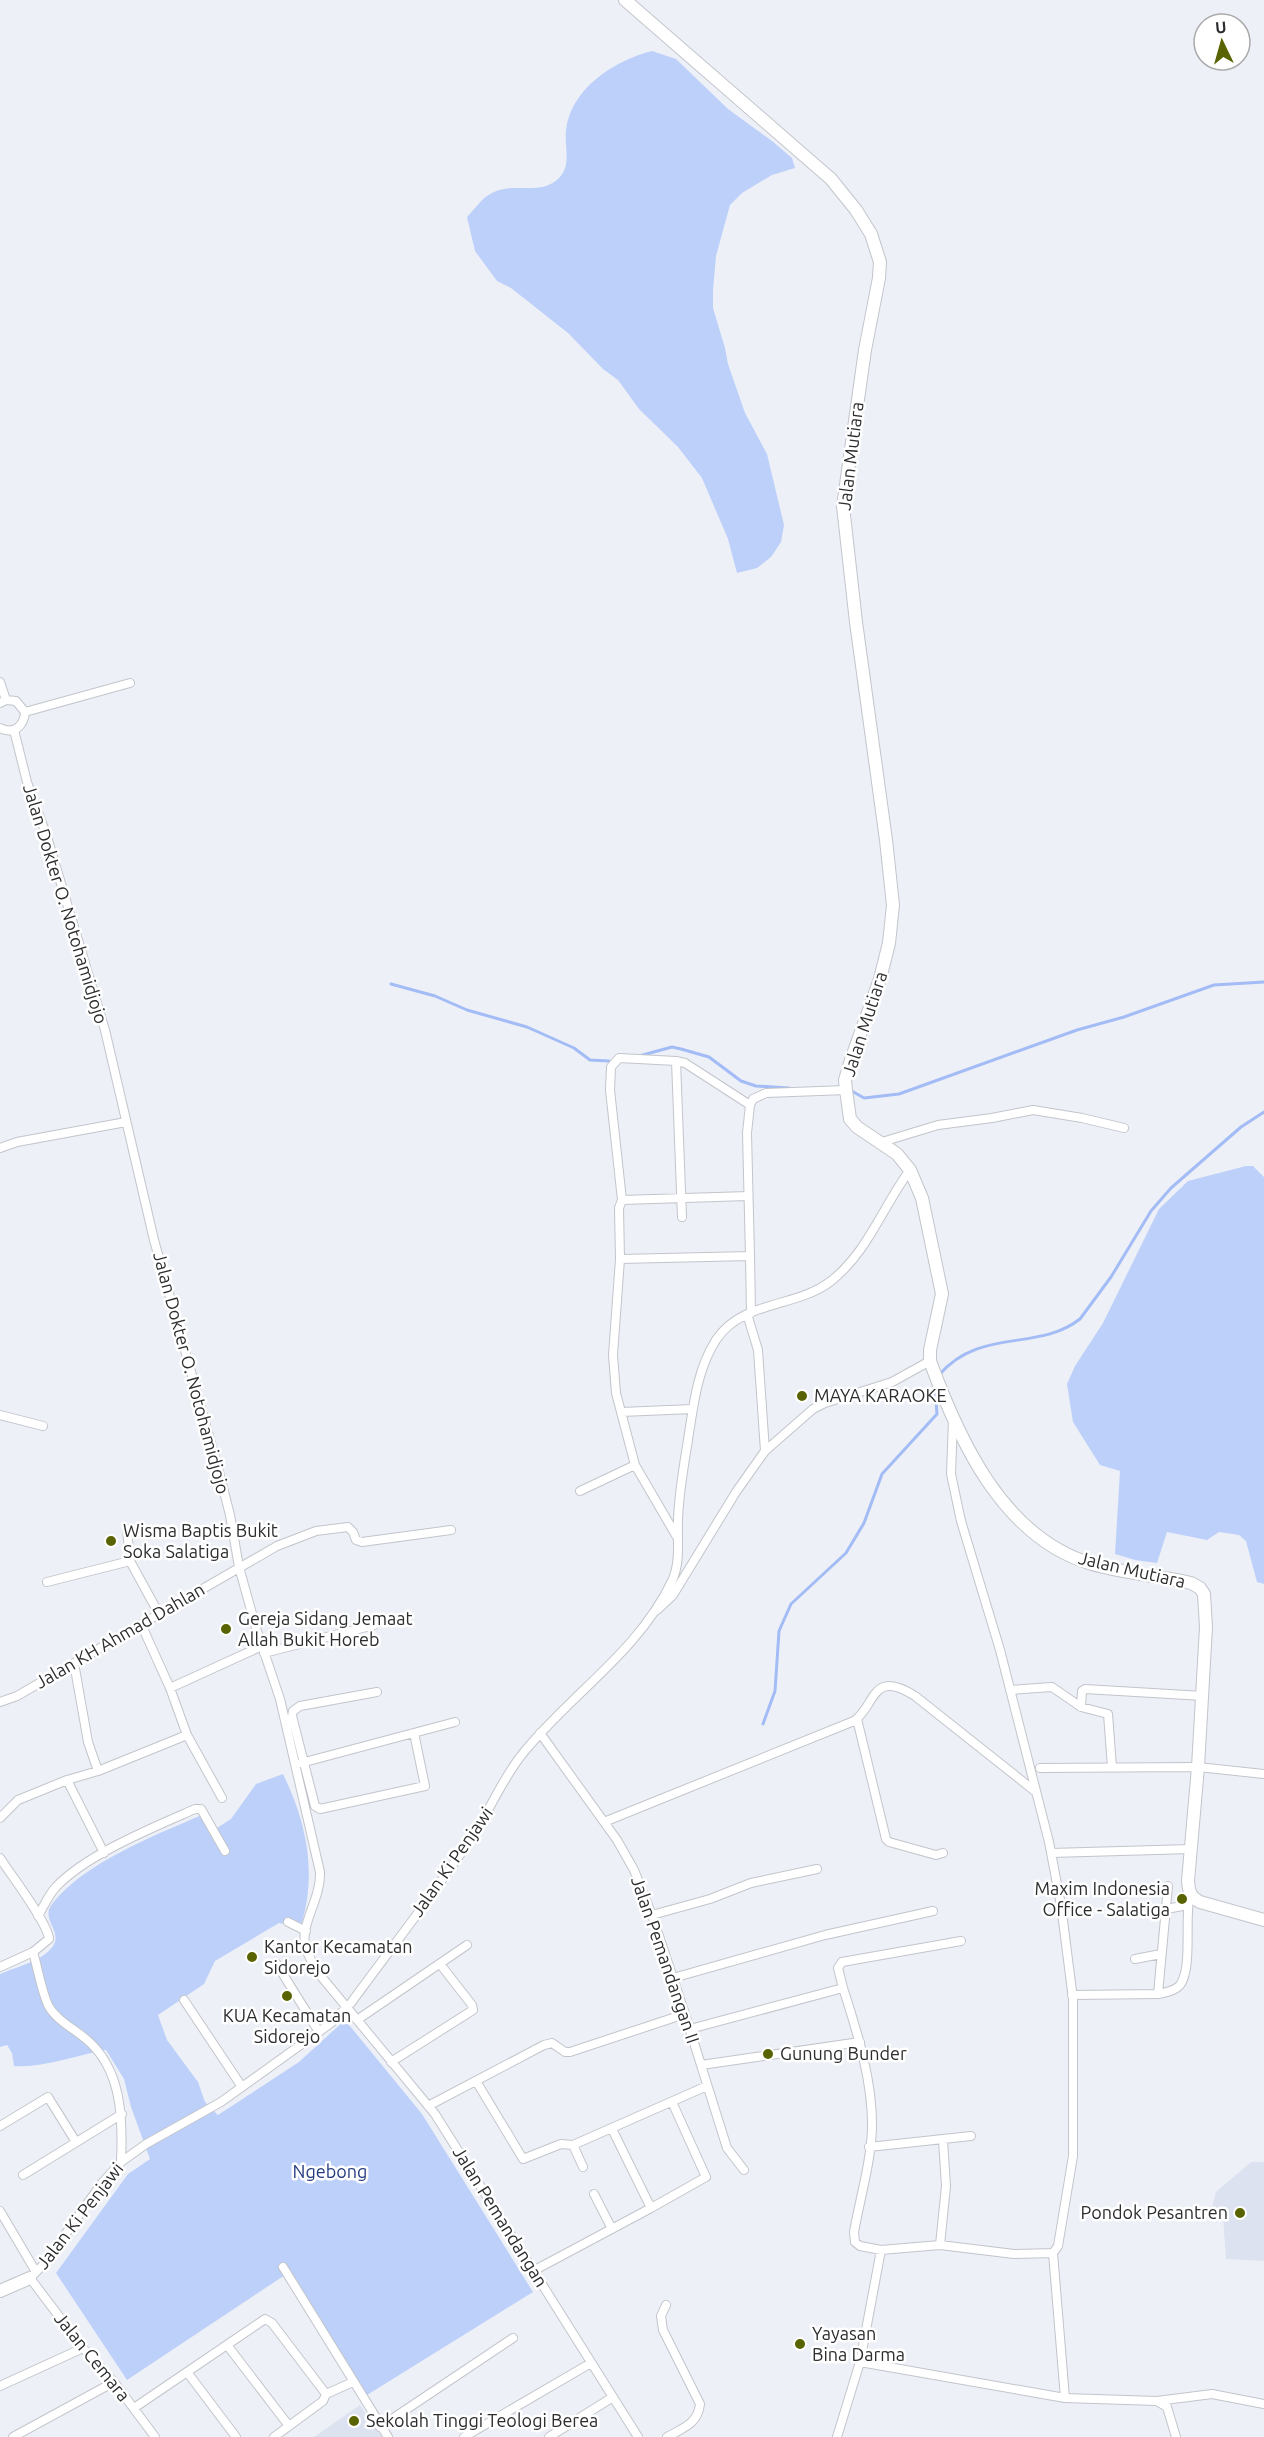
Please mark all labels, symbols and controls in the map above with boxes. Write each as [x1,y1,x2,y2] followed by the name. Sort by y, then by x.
[1192,12,1252,72] north arrow
[1214,18,1227,37] text: U
[833,400,867,511] street label: Jalan Mutiara
[20,781,112,1026] street label: Jalan Dokter O. Notohamidjojo
[838,969,890,1079] street label: Jalan Mutiara
[150,1250,234,1496] street label: Jalan Dokter O. Notohamidjojo
[814,1385,947,1405] place label: MAYA KARAOKE
[795,1389,809,1403] marker: MAYA KARAOKE
[123,1520,278,1561] place label: Wisma Baptis Bukit Soka Salatiga
[104,1534,118,1548] marker: Wisma Baptis Bukit Soka Salatiga
[1077,1547,1188,1591] street label: Jalan Mutiara
[31,1578,208,1692] street label: Jalan KH Ahmad Dahlan
[238,1608,413,1649] place label: Gereja Sidang Jemaat Allah Bukit Horeb
[219,1622,233,1636] marker: Gereja Sidang Jemaat Allah Bukit Horeb
[406,1803,496,1920] street label: Jalan Ki Penjawi
[628,1874,704,2046] street label: Jalan Pemandangan II
[1034,1878,1170,1919] place label: Maxim Indonesia Office - Salatiga
[1175,1892,1189,1906] marker: Maxim Indonesia Office - Salatiga
[264,1936,413,1977] place label: Kantor Kecamatan Sidorejo
[245,1950,259,1964] marker: Kantor Kecamatan Sidorejo
[280,1989,294,2003] marker: KUA Kecamatan Sidorejo
[223,2005,351,2046] place label: KUA Kecamatan Sidorejo
[780,2043,907,2063] place label: Gunung Bunder
[761,2047,775,2061] marker: Gunung Bunder
[449,2143,552,2290] street label: Jalan Pemandangan
[32,2158,127,2272] street label: Jalan Ki Penjawi
[293,2161,367,2181] park label: Ngebong
[1081,2202,1228,2222] place label: Pondok Pesantren
[1233,2206,1247,2220] marker: Pondok Pesantren
[51,2308,135,2405] street label: Jalan Cemara
[812,2323,905,2364] place label: Yayasan Bina Darma
[793,2337,807,2351] marker: Yayasan Bina Darma
[366,2410,598,2430] place label: Sekolah Tinggi Teologi Berea
[347,2414,361,2428] marker: Sekolah Tinggi Teologi Berea

